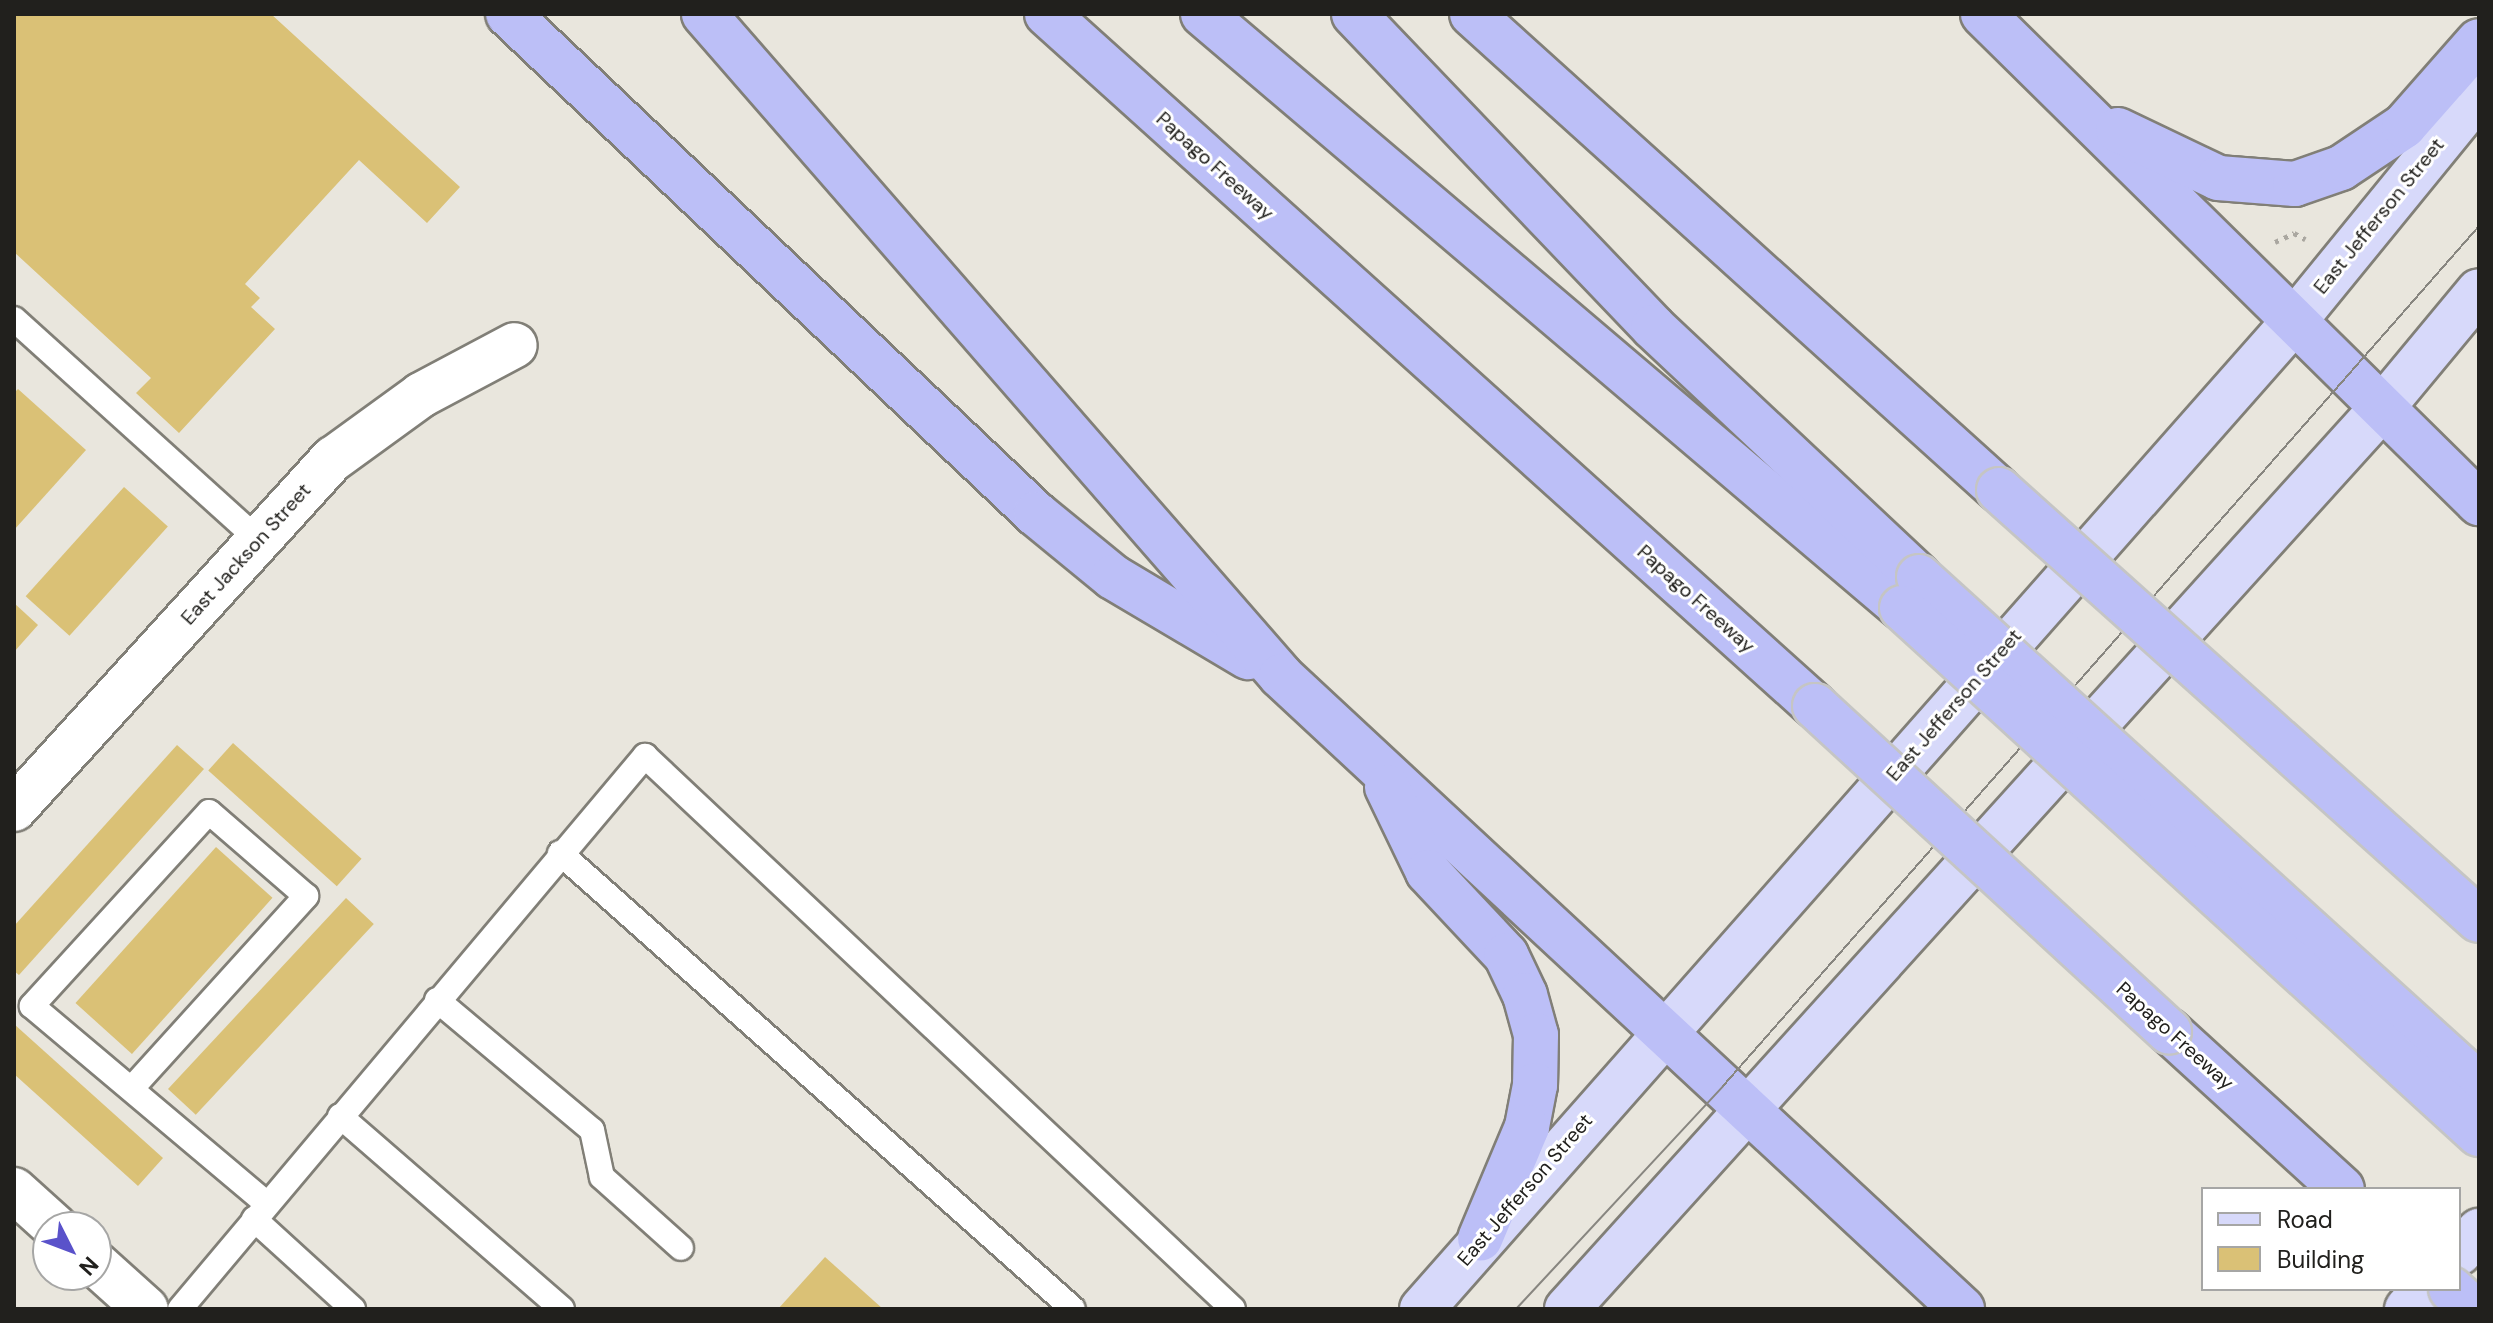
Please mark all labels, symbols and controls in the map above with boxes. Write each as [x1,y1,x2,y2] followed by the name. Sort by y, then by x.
[1151,107,1279,225] street label: Papago Freeway
[2309,133,2449,299] street label: East Jefferson Street
[176,478,316,630] street label: East Jackson Street
[1632,540,1760,658] street label: Papago Freeway
[1881,624,2027,786] street label: East Jefferson Street
[2111,977,2239,1095] street label: Papago Freeway
[1452,1109,1598,1271] street label: East Jefferson Street
[2201,1187,2461,1291] legend
[2277,1204,2333,1235] text: Road
[32,1211,112,1291] north arrow
[2277,1244,2364,1275] text: Building
[73,1250,105,1282] text: N

